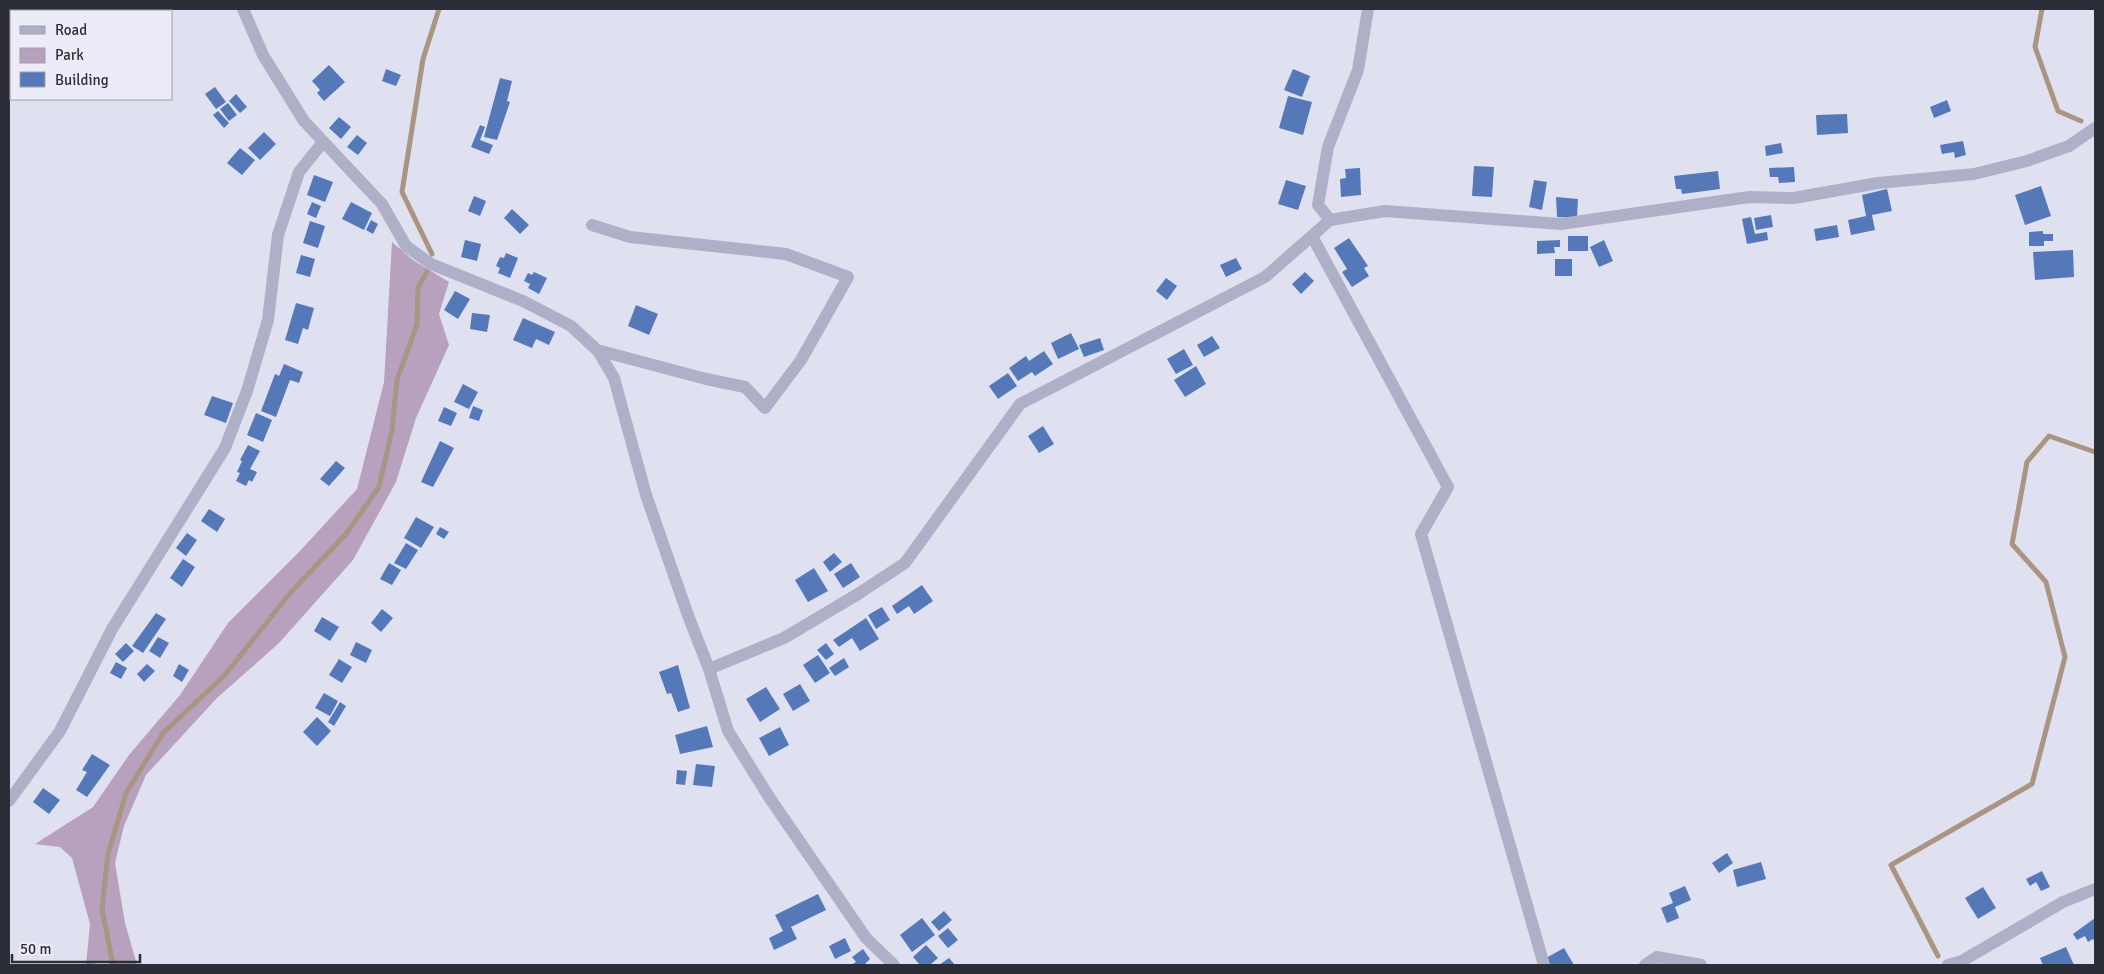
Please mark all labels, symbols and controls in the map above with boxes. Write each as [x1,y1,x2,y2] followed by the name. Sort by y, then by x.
[10,10,172,100] legend
[55,21,87,39] text: Road
[55,46,84,64] text: Park
[55,71,109,89] text: Building
[12,932,140,964] scale bar
[20,940,51,958] text: 50 m

